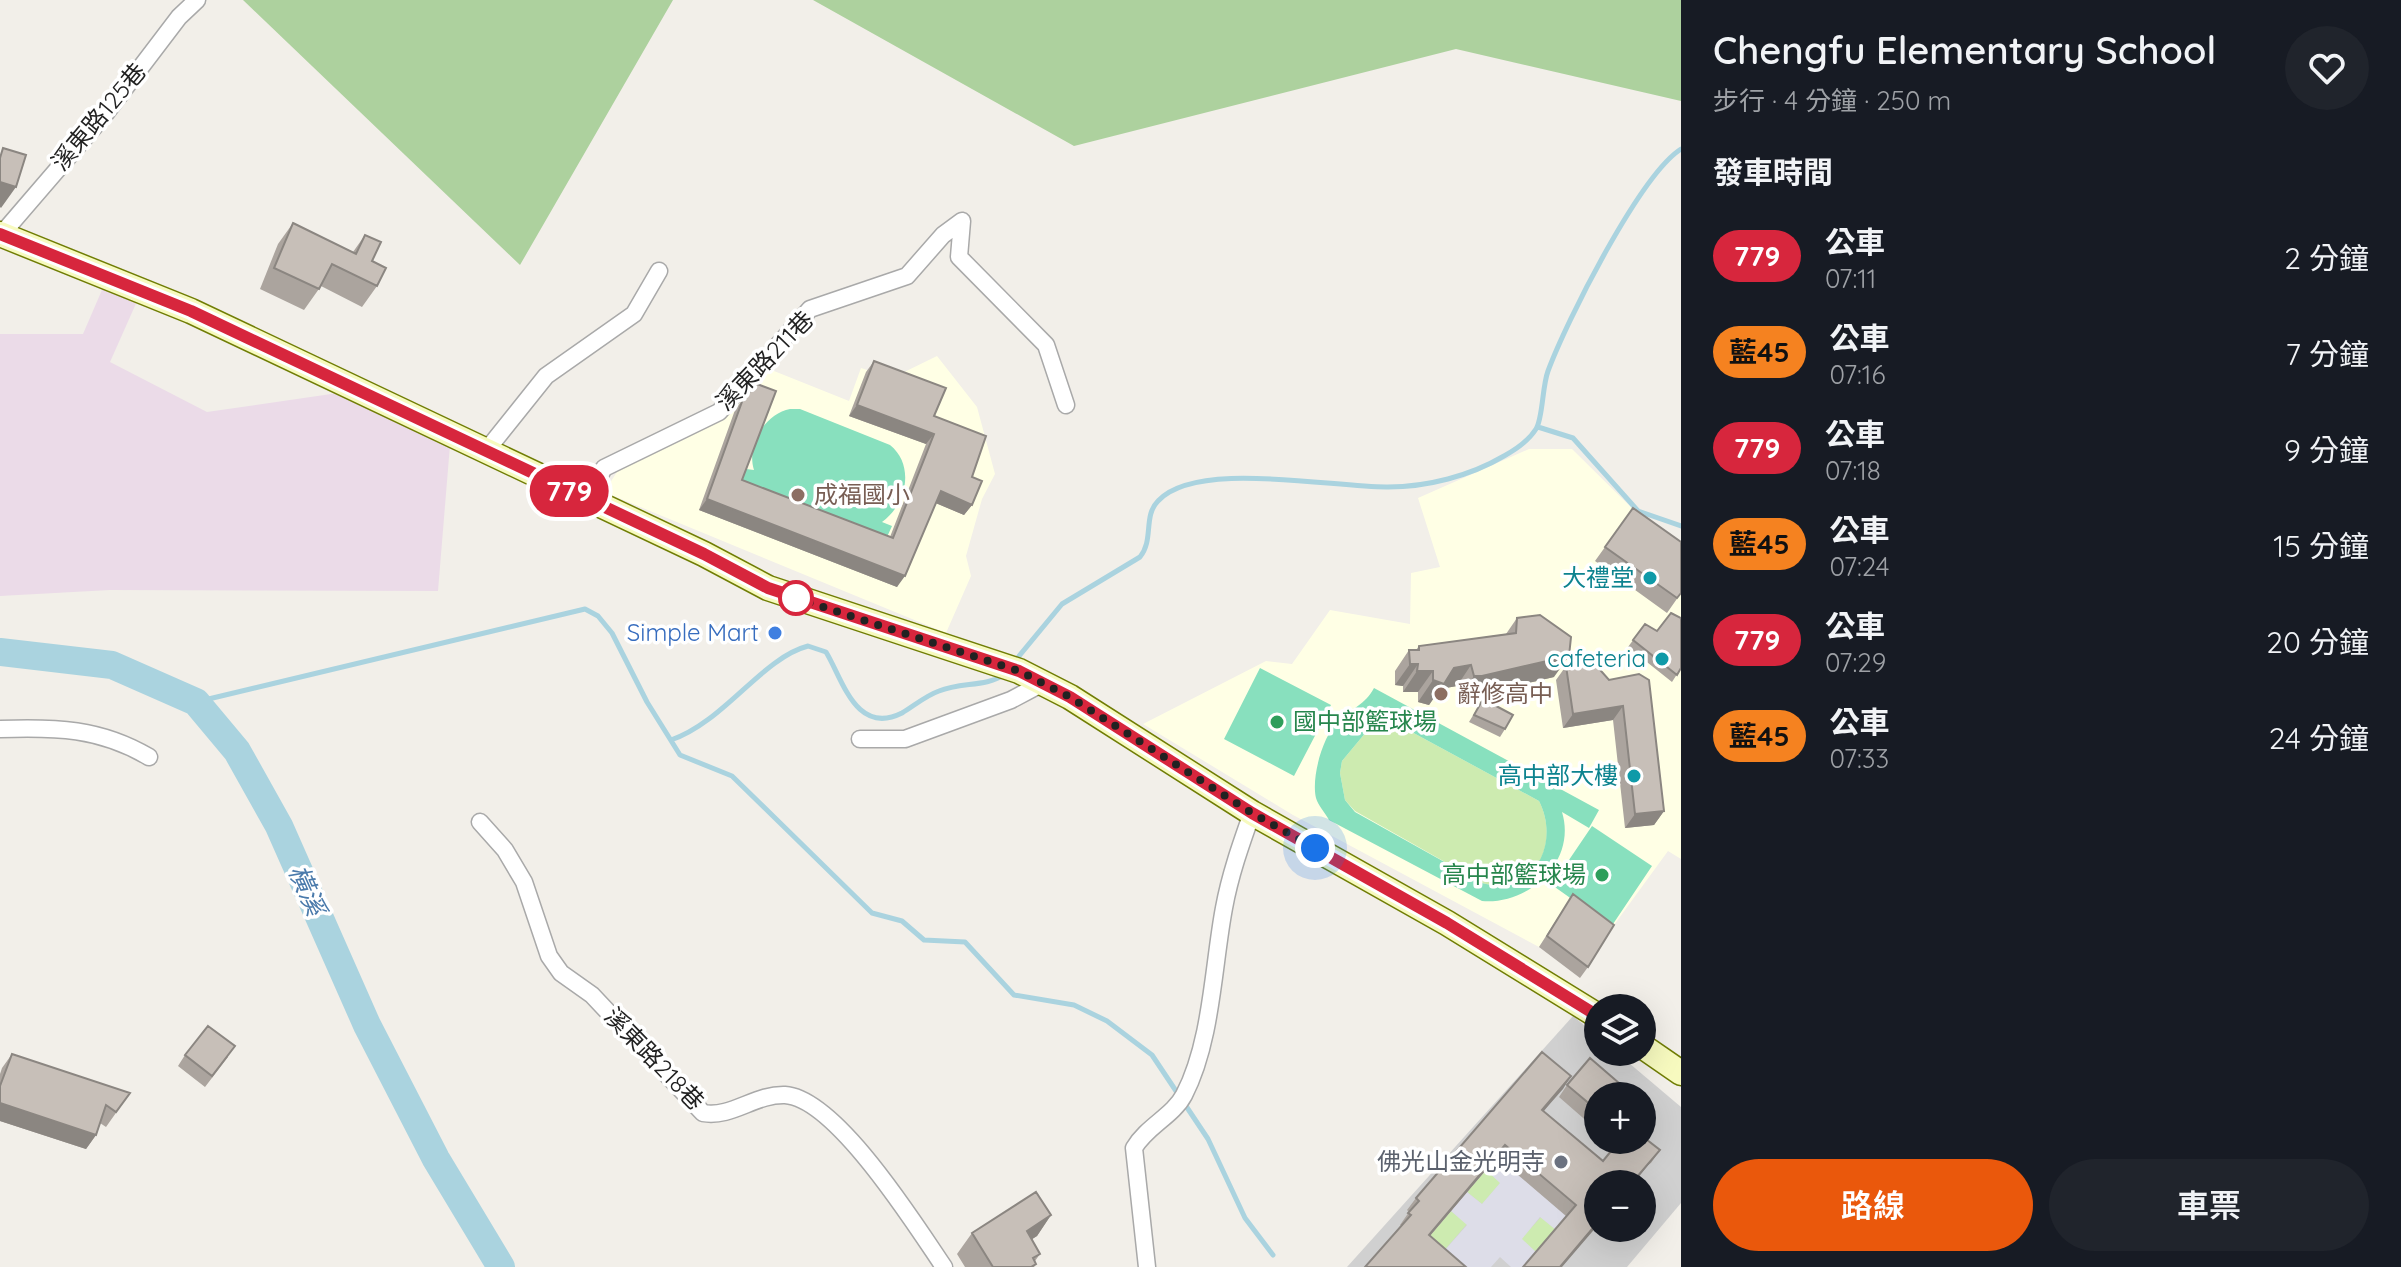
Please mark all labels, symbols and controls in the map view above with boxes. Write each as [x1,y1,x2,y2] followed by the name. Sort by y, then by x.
[1713,26,2216,74] text: Chengfu Elementary School
[2285,26,2369,110] button: heart
[45,56,152,176] street label: 溪東路125巷
[1713,84,1951,117] text: 步行 · 4 分鐘 · 250 m
[1713,153,1833,191] text: 發車時間
[1825,223,1885,261] text: 公車
[1734,238,1780,273] text: 779
[2284,239,2369,277] text: 2 分鐘
[1825,262,1876,295] text: 07:11
[709,304,819,416] street label: 溪東路211巷
[1830,319,1890,357] text: 公車
[1729,334,1790,369] text: 藍45
[2285,335,2369,373] text: 7 分鐘
[1830,358,1885,391] text: 07:16
[1825,415,1885,453] text: 公車
[1734,430,1780,465] text: 779
[2284,431,2369,469] text: 9 分鐘
[1825,454,1881,487] text: 07:18
[523,465,615,517] line badge: 779
[546,473,592,508] text: 779
[814,479,910,509] place label: 成福國小
[789,486,807,504] marker: 成福國小
[1830,511,1890,549] text: 公車
[1729,526,1790,561] text: 藍45
[2273,527,2369,565] text: 15 分鐘
[1830,550,1890,583] text: 07:24
[1562,562,1634,592] place label: 大禮堂
[1641,569,1659,587] marker: 大禮堂
[779,581,813,615] unlabelled marker
[1825,607,1885,645] text: 公車
[627,617,759,647] place label: Simple Mart
[1734,622,1780,657] text: 779
[2266,623,2369,661] text: 20 分鐘
[766,624,784,642] marker: Simple Mart
[1547,643,1646,673] place label: cafeteria
[1825,646,1886,679] text: 07:29
[1653,650,1671,668] marker: cafeteria
[1457,678,1553,708] place label: 辭修高中
[1432,685,1450,703] marker: 辭修高中
[1830,703,1890,741] text: 公車
[1293,706,1437,736] place label: 國中部籃球場
[1268,713,1286,731] marker: 國中部籃球場
[1729,718,1790,753] text: 藍45
[2269,719,2369,757] text: 24 分鐘
[1830,742,1889,775] text: 07:33
[1498,760,1618,790] place label: 高中部大樓
[1625,767,1643,785] marker: 高中部大樓
[1295,828,1335,868] your location
[282,859,335,924] water label: 橫溪
[1442,859,1586,889] place label: 高中部籃球場
[1593,866,1611,884] marker: 高中部籃球場
[1584,994,1656,1242] map controls
[1584,994,1656,1066] button: layers
[598,1001,711,1116] street label: 溪東路218巷
[1584,1082,1656,1154] button: +
[1377,1146,1545,1176] place label: 佛光山金光明寺
[1552,1153,1570,1171] marker: 佛光山金光明寺
[1713,1159,2033,1251] button: 路線
[2049,1159,2369,1251] button: 車票
[1584,1170,1656,1242] button: −

